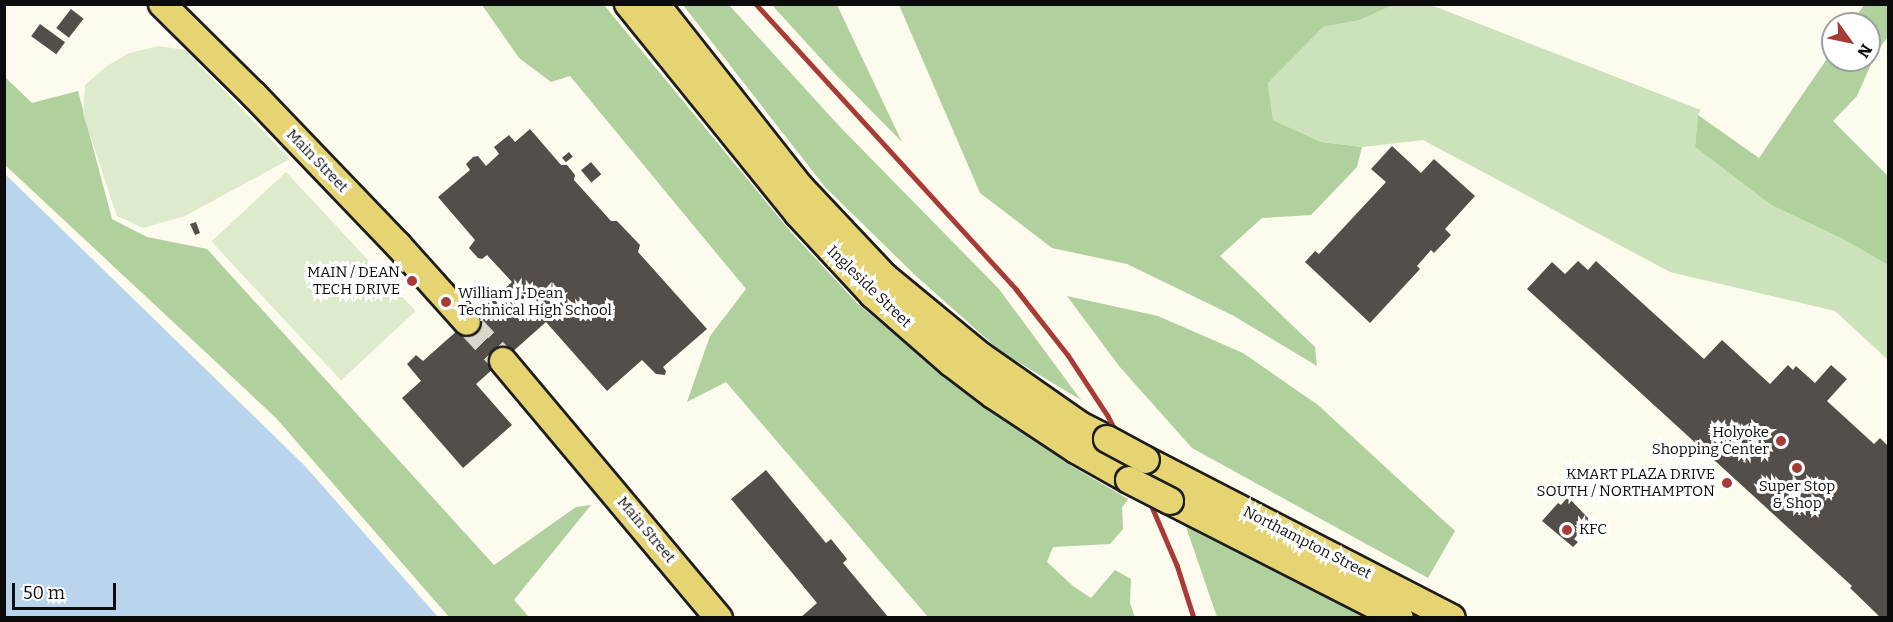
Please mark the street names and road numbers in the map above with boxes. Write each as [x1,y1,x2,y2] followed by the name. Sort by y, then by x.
[283,126,351,196] street label: Main Street
[823,242,915,332] street label: Ingleside Street
[613,493,679,567] street label: Main Street
[1240,503,1374,583] street label: Northampton Street

